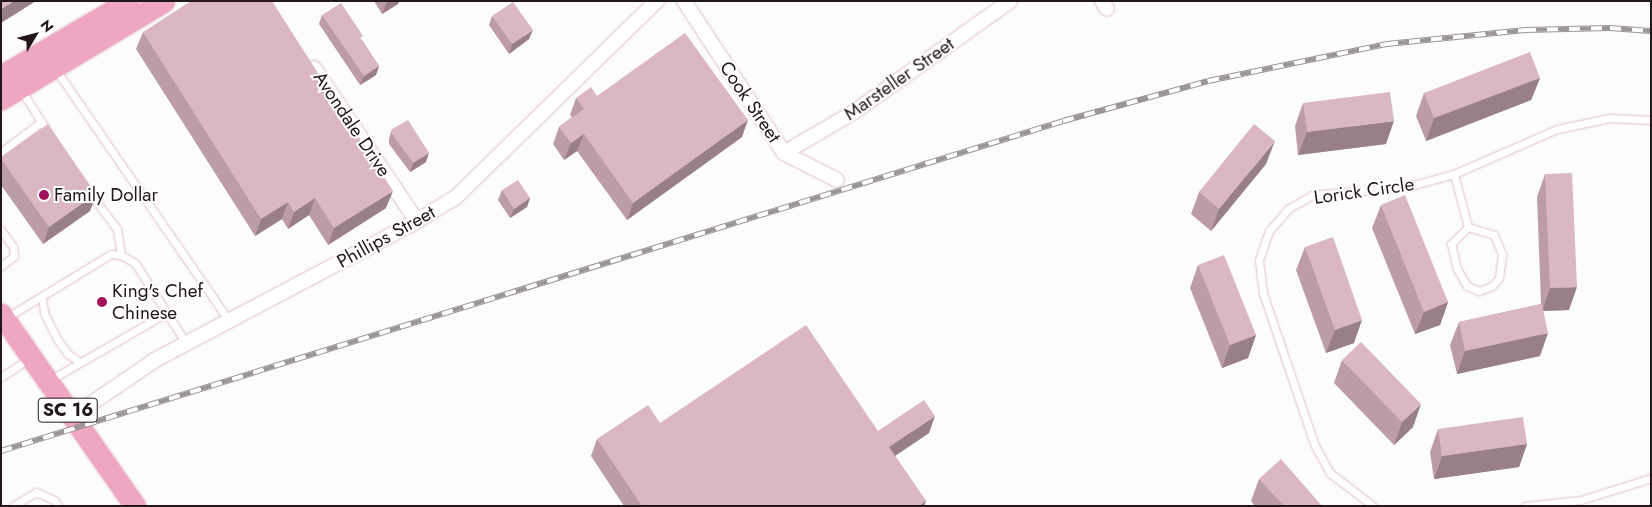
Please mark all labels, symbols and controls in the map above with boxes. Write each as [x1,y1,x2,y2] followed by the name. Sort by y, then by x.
[10,10,60,60] north arrow
[36,16,58,36] text: N
[840,33,958,125] street label: Marsteller Street
[715,57,785,147] street label: Cook Street
[308,67,396,181] street label: Avondale Drive
[1312,173,1416,209] street label: Lorick Circle
[54,184,158,206] place label: Family Dollar
[38,189,50,201] marker: Family Dollar
[333,201,439,273] street label: Phillips Street
[112,280,203,324] place label: King's Chef Chinese
[96,296,108,308] marker: King's Chef Chinese
[37,394,99,426] road number: SC 16

